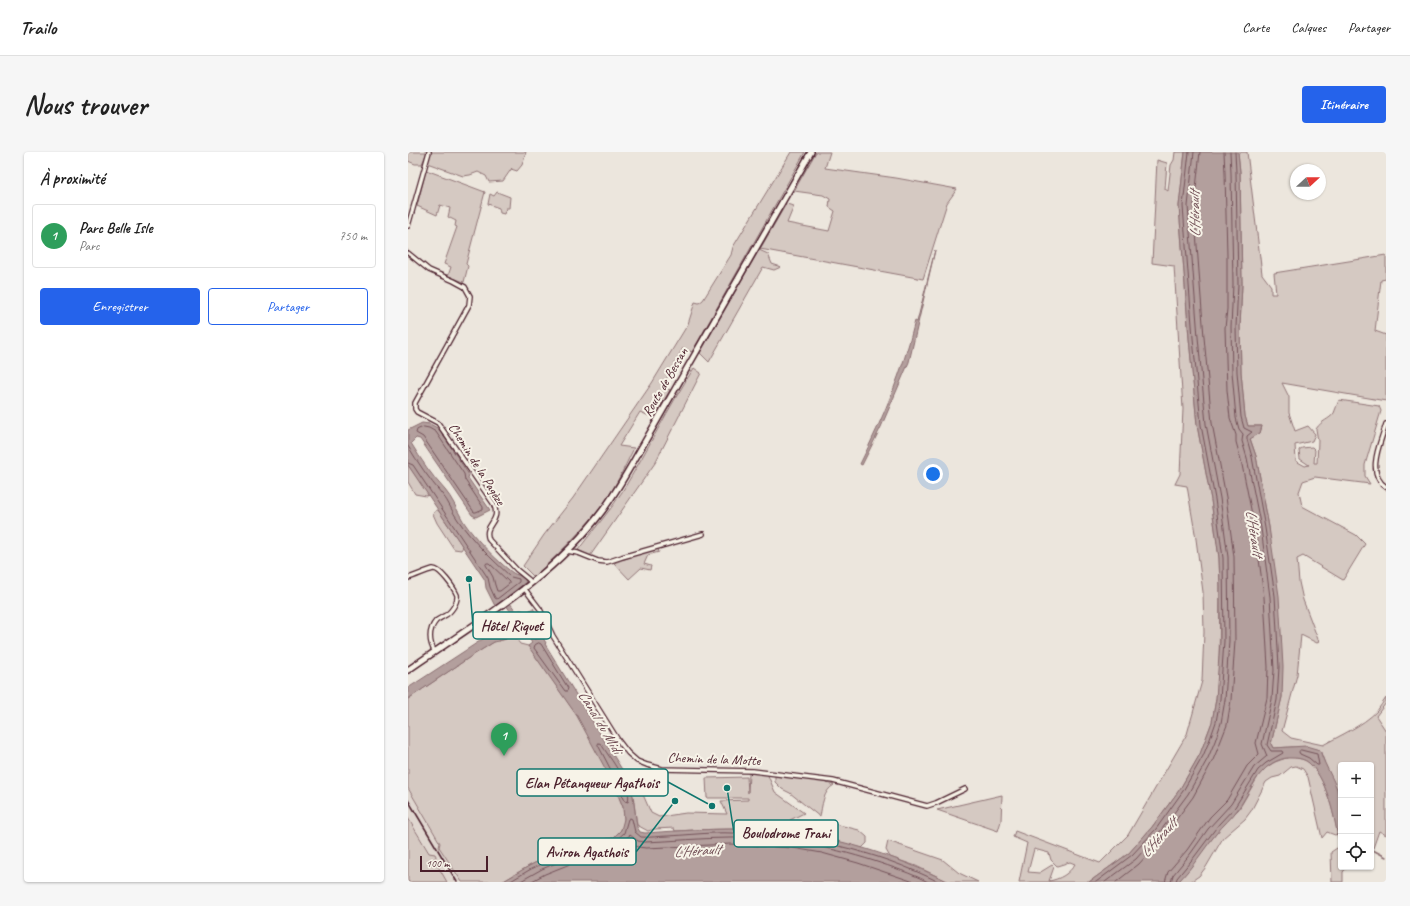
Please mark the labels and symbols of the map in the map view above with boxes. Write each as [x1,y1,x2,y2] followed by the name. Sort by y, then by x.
[1290,164,1326,200] north arrow
[1185,187,1205,237] water label: L'Hérault
[638,344,692,420] street label: Route de Bessan
[445,420,510,509] street label: Chemin de la Pagèze
[923,464,943,484] your location
[1241,509,1268,561] water label: L'Hérault
[473,612,551,639] callout: Hôtel Riquet
[481,617,545,636] text: Hôtel Riquet
[574,687,628,761] water label: Canal du Midi
[491,723,517,756] pin: 1
[667,749,762,769] street label: Chemin de la Motte
[517,769,668,796] callout: Elan Pétanqueur Agathois
[525,774,661,793] text: Elan Pétanqueur Agathois
[1136,811,1184,862] water label: L'Hérault
[734,820,838,847] callout: Boulodrome Trani
[742,824,832,843] text: Boulodrome Trani
[538,838,636,865] callout: Aviron Agathois
[673,840,725,862] water label: L'Hérault
[546,843,630,862] text: Aviron Agathois
[420,854,488,873] scale bar

